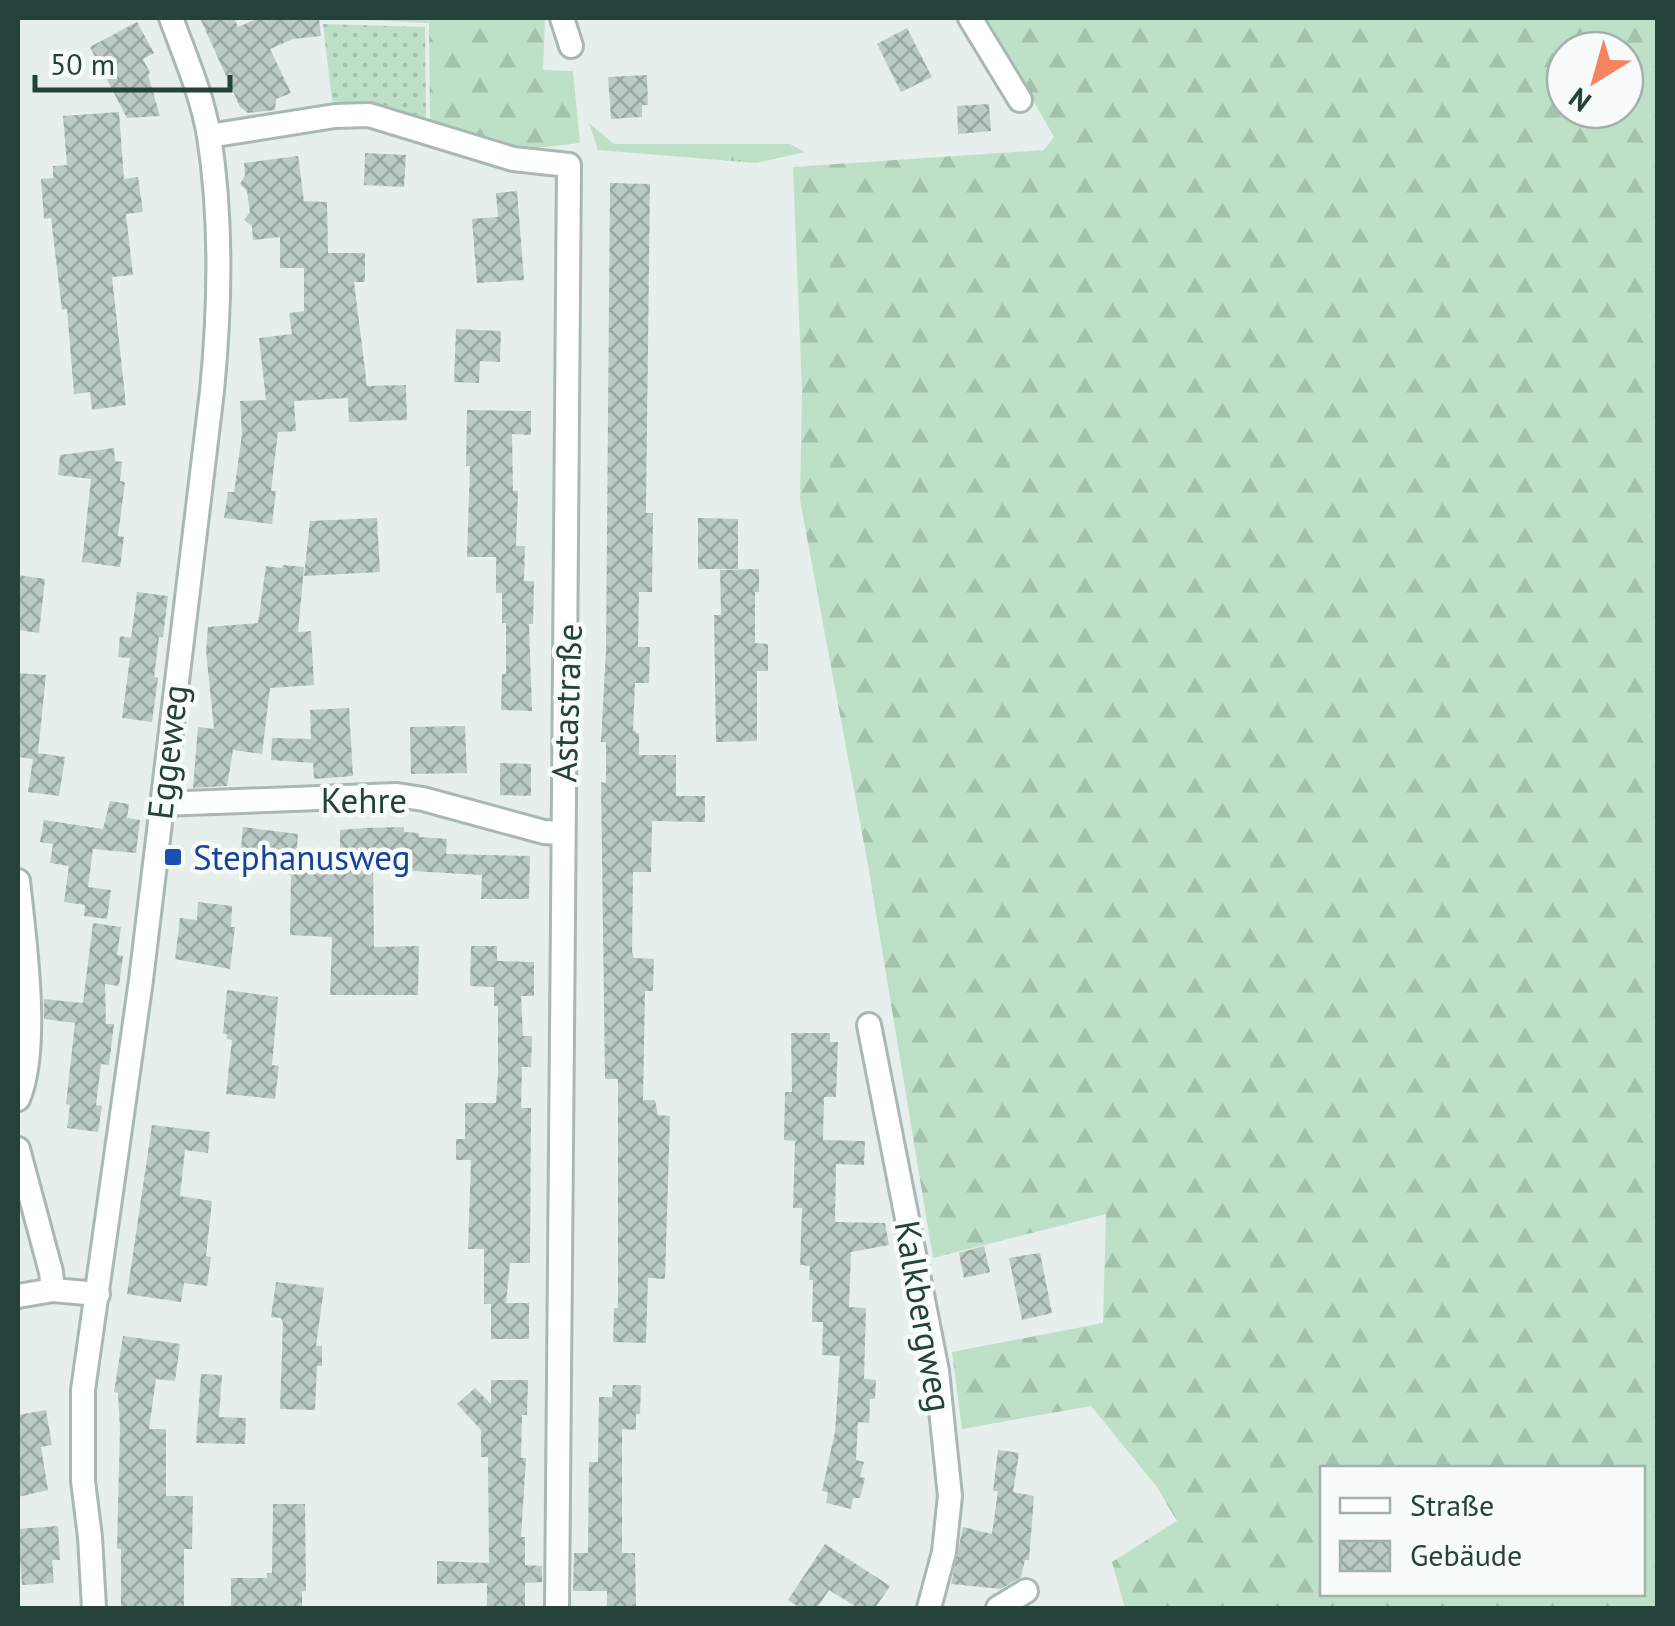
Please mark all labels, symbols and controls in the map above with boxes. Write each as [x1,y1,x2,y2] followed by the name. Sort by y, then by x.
[35,30,230,92] scale bar
[1545,30,1645,130] north arrow
[50,44,115,83] text: 50 m
[1561,80,1598,121] text: N
[540,623,592,783] street label: Astastraße
[136,682,198,822] street label: Eggeweg
[321,777,407,823] street label: Kehre
[193,834,411,880] place label: Stephanusweg
[162,846,184,868] marker: Stephanusweg
[885,1217,963,1415] street label: Kalkbergweg
[1320,1466,1645,1596] legend
[1410,1485,1494,1524] text: Straße
[1410,1535,1522,1574] text: Gebäude

